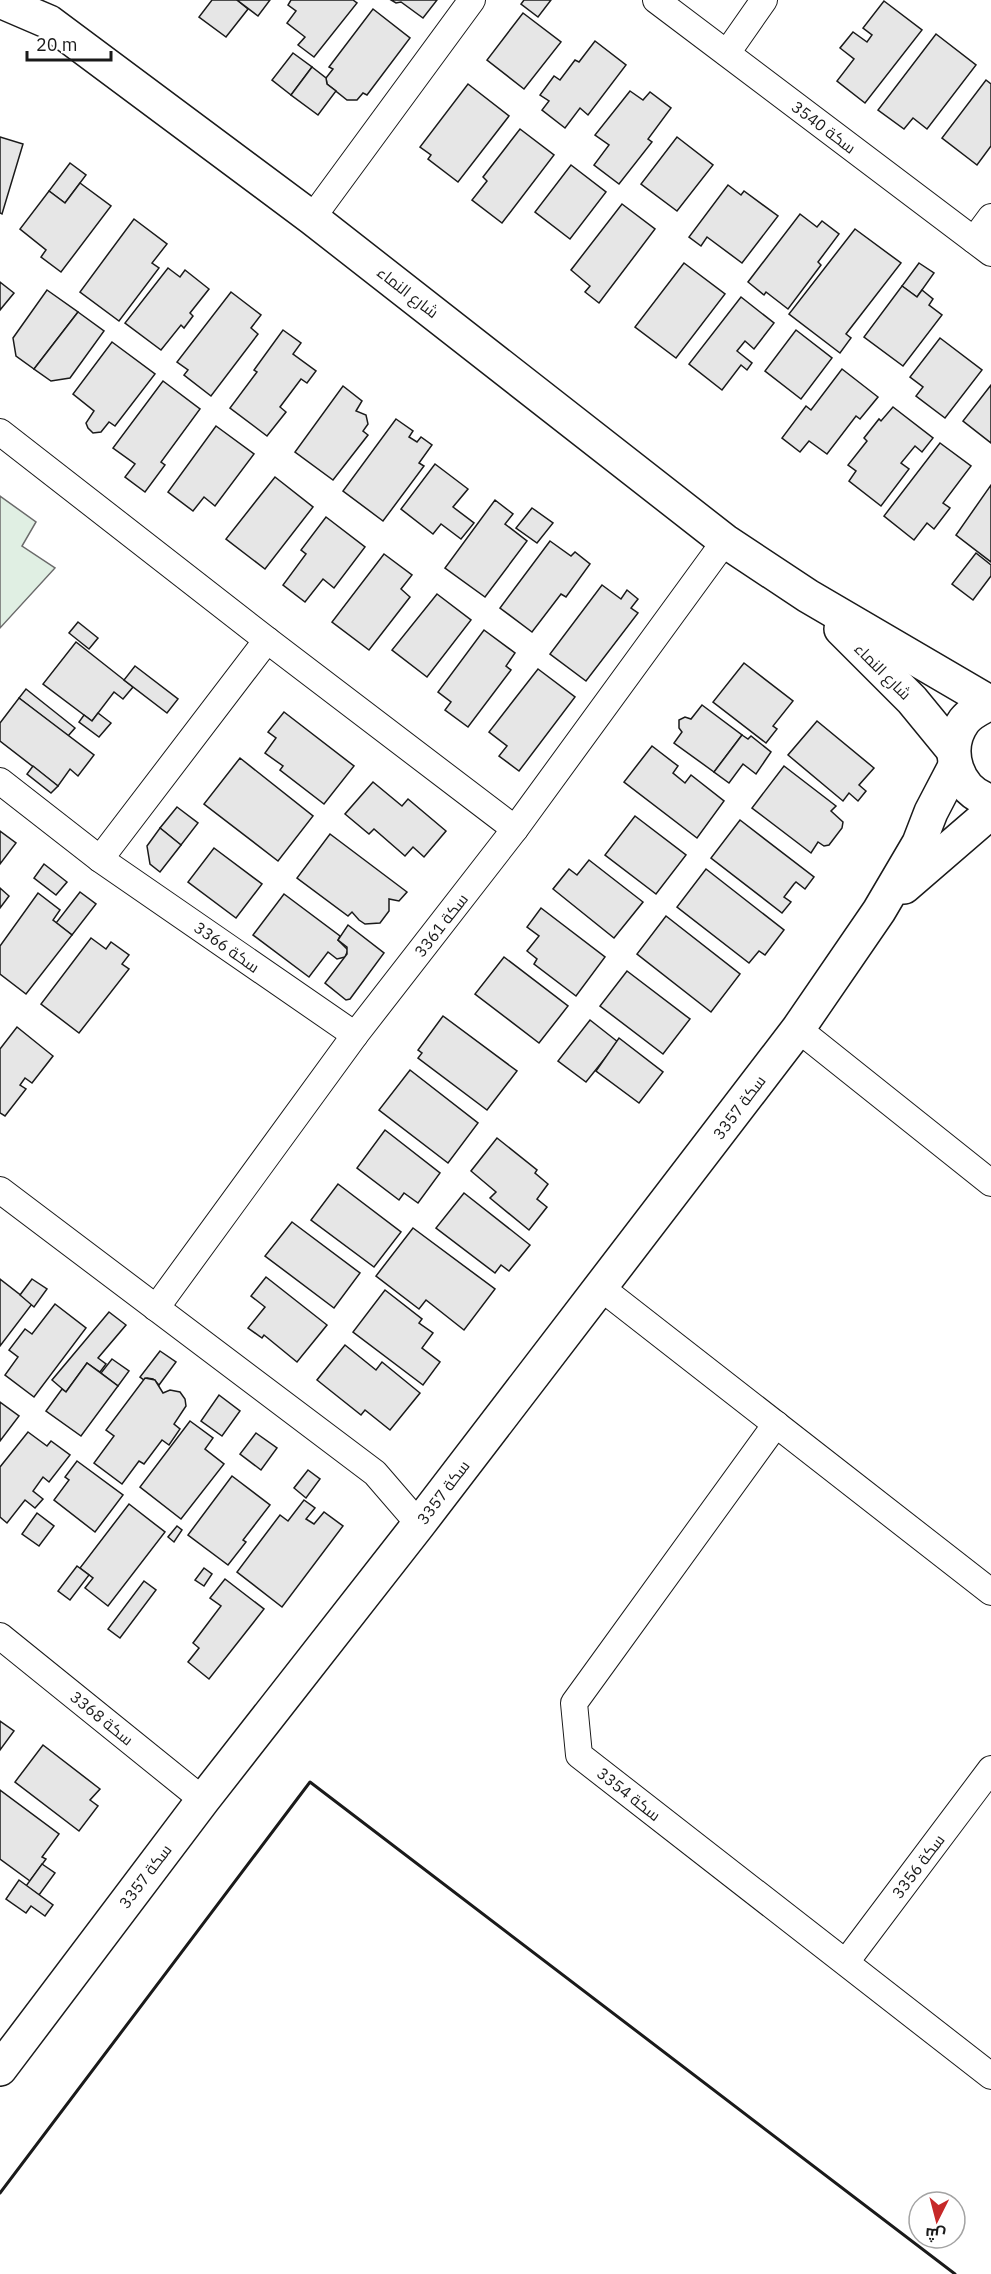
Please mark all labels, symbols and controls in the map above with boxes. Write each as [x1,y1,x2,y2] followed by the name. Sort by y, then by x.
[27,24,111,62] scale bar
[36,33,78,56] text: 20 m
[788,96,860,158] street label: سكة 3540
[372,262,443,324] street label: شارع النماء
[849,638,916,705] street label: شارع النماء
[410,889,472,961] street label: سكة 3361
[190,917,264,977] street label: سكة 3366
[708,1071,770,1143] street label: سكة 3357
[412,1456,474,1528] street label: سكة 3357
[66,1687,138,1749] street label: سكة 3368
[593,1763,665,1825] street label: سكة 3354
[887,1830,949,1902] street label: سكة 3356
[114,1840,176,1912] street label: سكة 3357
[907,2190,967,2250] north arrow
[924,2224,947,2246] text: ش

